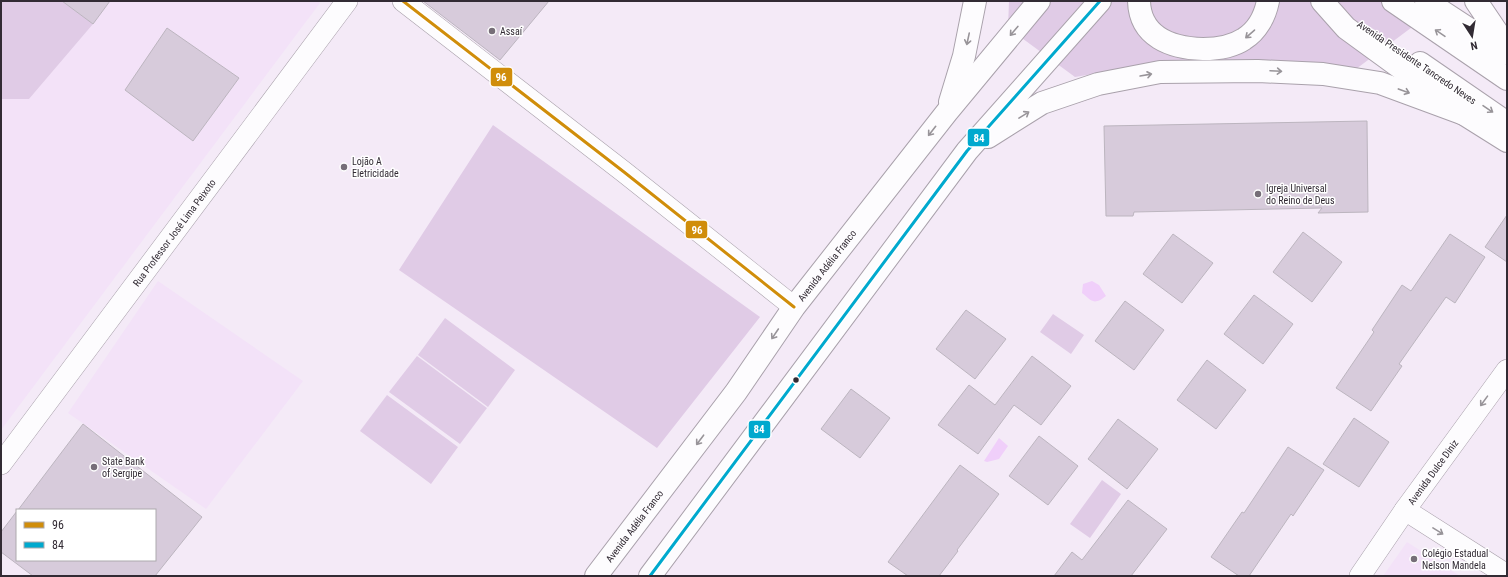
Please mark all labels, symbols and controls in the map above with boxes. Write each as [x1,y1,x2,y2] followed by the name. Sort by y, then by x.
[1452,16,1492,56] north arrow
[1355,18,1479,106] street label: Avenida Presidente Tancredo Neves
[487,26,497,36] marker: Assaí
[500,26,523,37] place label: Assaí
[1010,26,1019,36] one-way arrow
[1435,29,1446,37] one-way arrow
[1244,30,1255,39] one-way arrow
[963,32,971,45] one-way arrow
[490,67,513,87] line badge: 96
[1269,68,1282,75] one-way arrow
[1139,70,1152,78] one-way arrow
[495,71,507,84] text: 96
[1397,88,1409,96] one-way arrow
[1482,105,1493,114] one-way arrow
[1018,110,1030,118] one-way arrow
[927,126,936,137] one-way arrow
[967,128,990,147] line badge: 84
[973,132,985,145] text: 84
[352,156,399,179] place label: Lojão A Eletricidade
[339,162,349,172] marker: Lojão A Eletricidade
[131,177,218,288] street label: Rua Professor José Lima Peixoto
[1266,183,1335,206] place label: Igreja Universal do Reino de Deus
[1253,189,1263,199] marker: Igreja Universal do Reino de Deus
[685,220,708,239] line badge: 96
[691,224,703,237] text: 96
[796,228,858,304] street label: Avenida Adélia Franco
[771,328,779,340] one-way arrow
[791,375,801,385] unlabelled marker
[1480,396,1488,407] one-way arrow
[748,420,771,439] line badge: 84
[753,423,765,436] text: 84
[696,434,704,445] one-way arrow
[1406,438,1460,507] street label: Avenida Dulce Diniz
[102,456,145,479] place label: State Bank of Sergipe
[89,462,99,472] marker: State Bank of Sergipe
[604,488,665,564] street label: Avenida Adélia Franco
[16,509,156,561] legend
[52,518,64,532] text: 96
[1432,528,1444,536] one-way arrow
[52,538,64,552] text: 84
[1422,548,1488,571] place label: Colégio Estadual Nelson Mandela
[1409,554,1419,564] marker: Colégio Estadual Nelson Mandela

